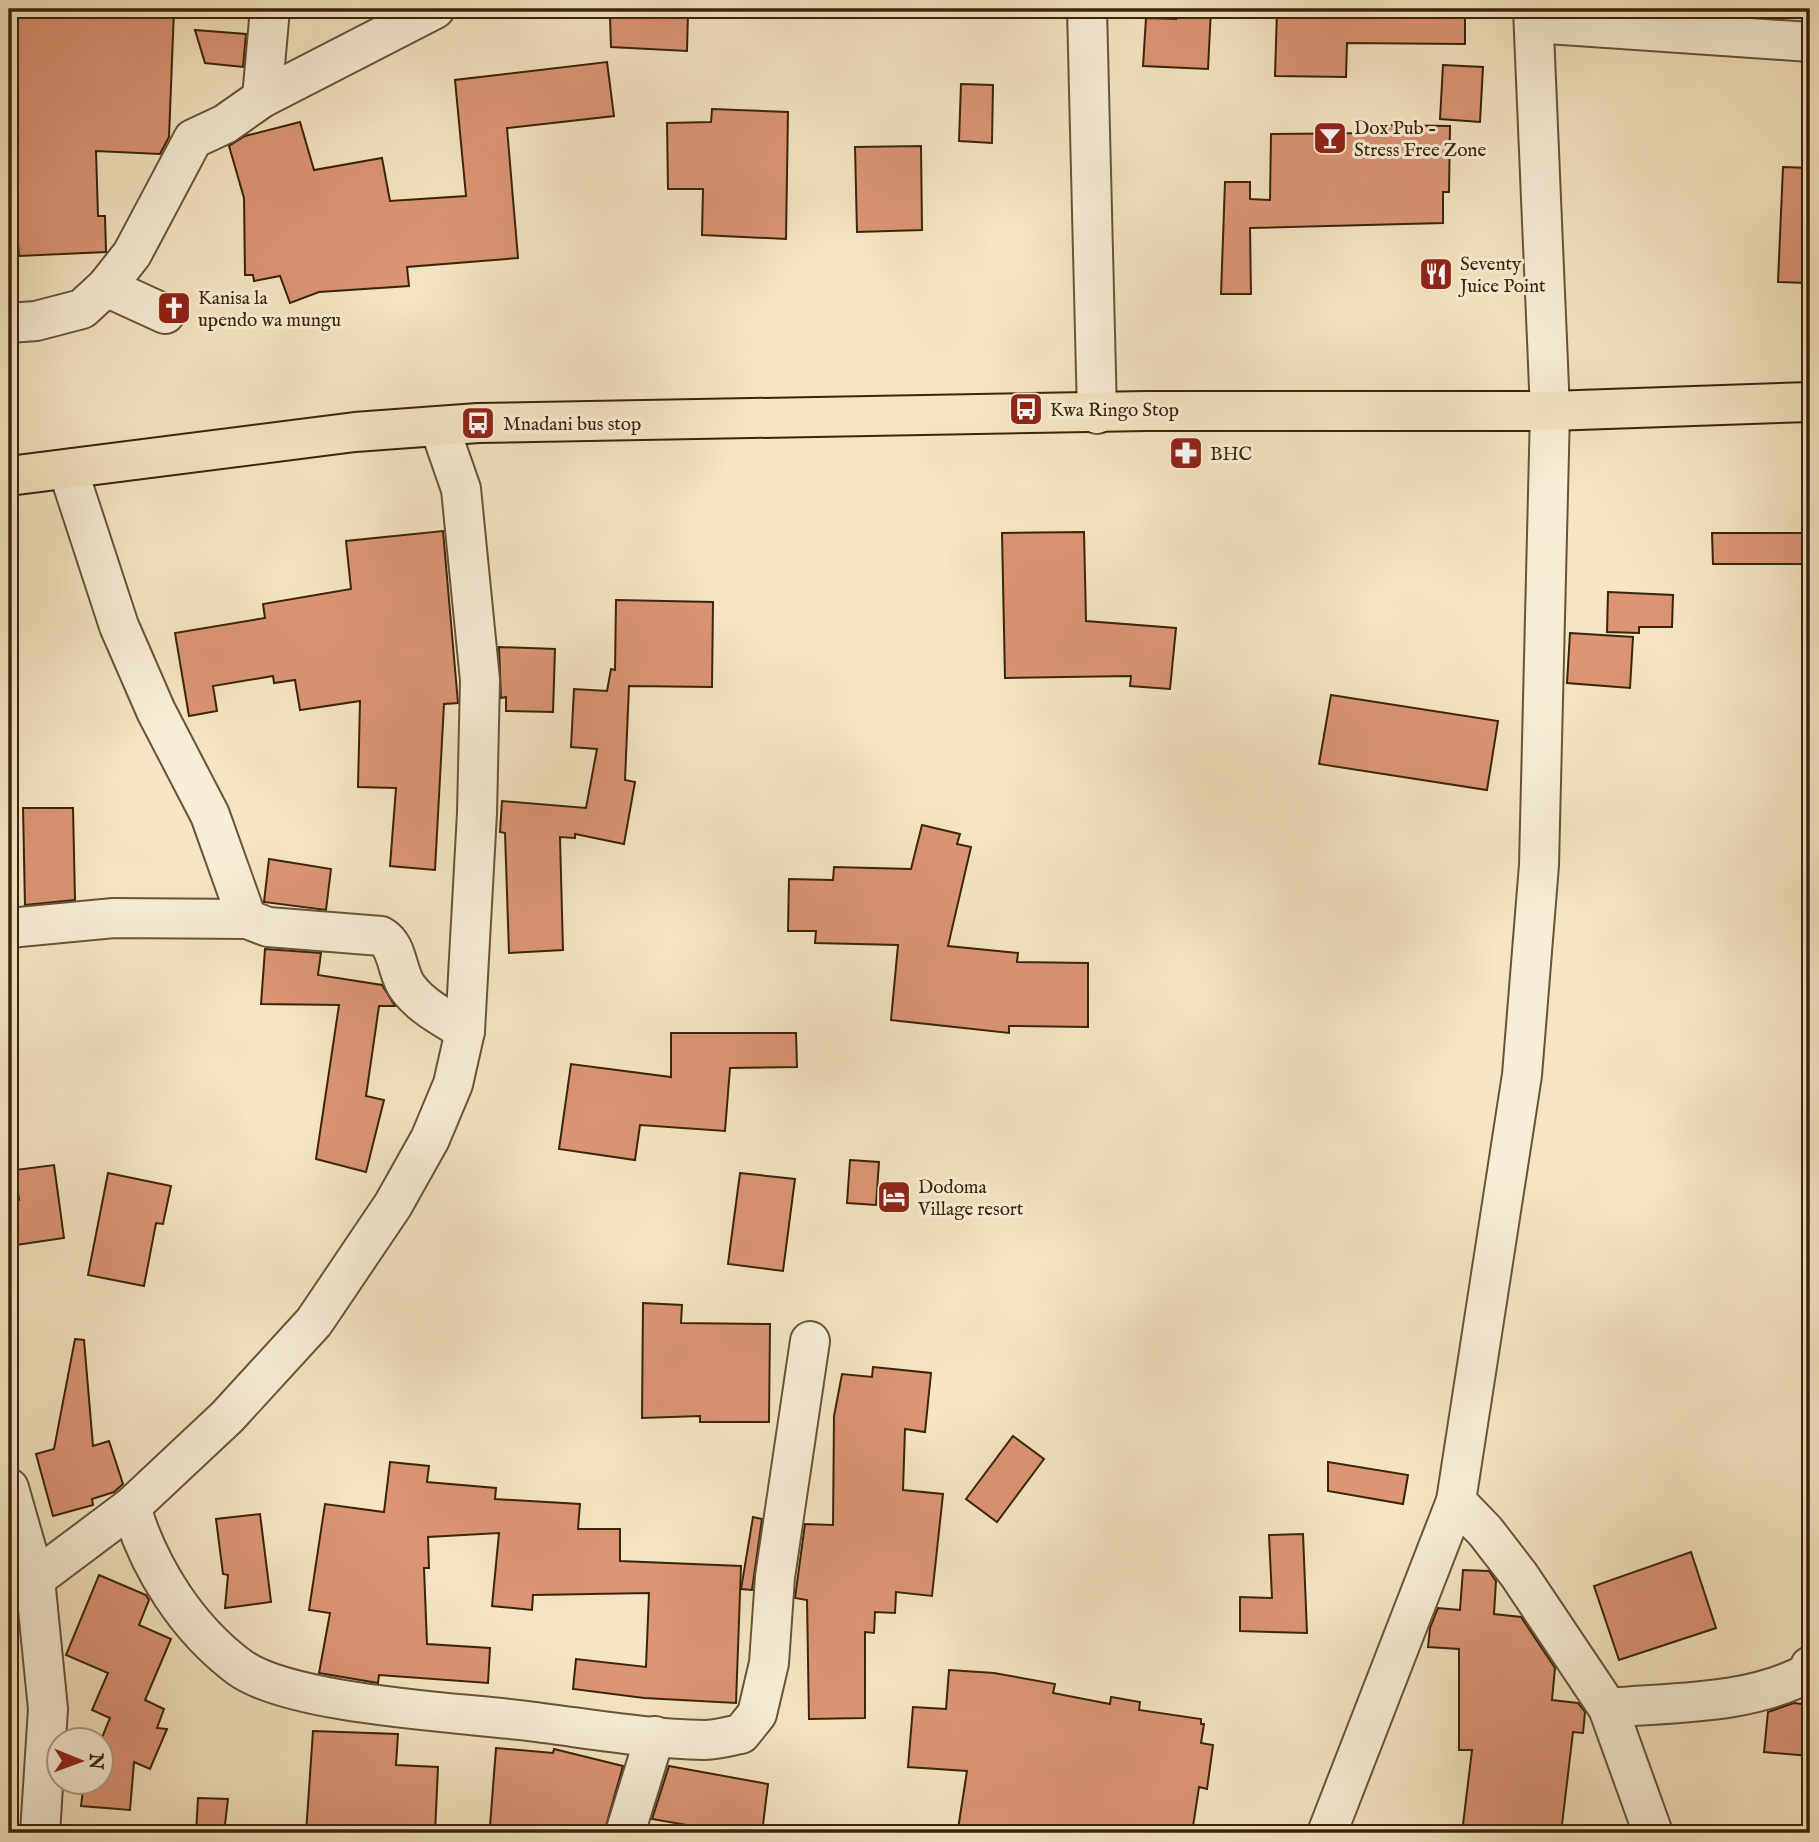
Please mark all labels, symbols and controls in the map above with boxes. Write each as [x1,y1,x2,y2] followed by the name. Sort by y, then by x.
[1354,117,1486,163] place label: Dox Pub - Stress Free Zone
[1311,119,1349,157] bar icon: Dox Pub - Stress Free Zone
[1458,253,1546,299] place label: Seventy Juice Point
[1417,255,1455,293] restaurant icon: Seventy Juice Point
[198,287,341,333] place label: Kanisa la upendo wa mungu
[155,289,193,327] church icon: Kanisa la upendo wa mungu
[1007,390,1045,428] bus stop icon: Kwa Ringo Stop
[1050,399,1179,423] place label: Kwa Ringo Stop
[459,404,497,442] bus stop icon: Mnadani bus stop
[503,413,641,437] place label: Mnadani bus stop
[1167,434,1205,472] pharmacy icon: BHC
[1210,443,1252,467] place label: BHC
[917,1176,1024,1222] place label: Dodoma Village resort
[875,1178,913,1216] hotel icon: Dodoma Village resort
[46,1727,116,1797] north arrow
[83,1752,107,1770] text: N

